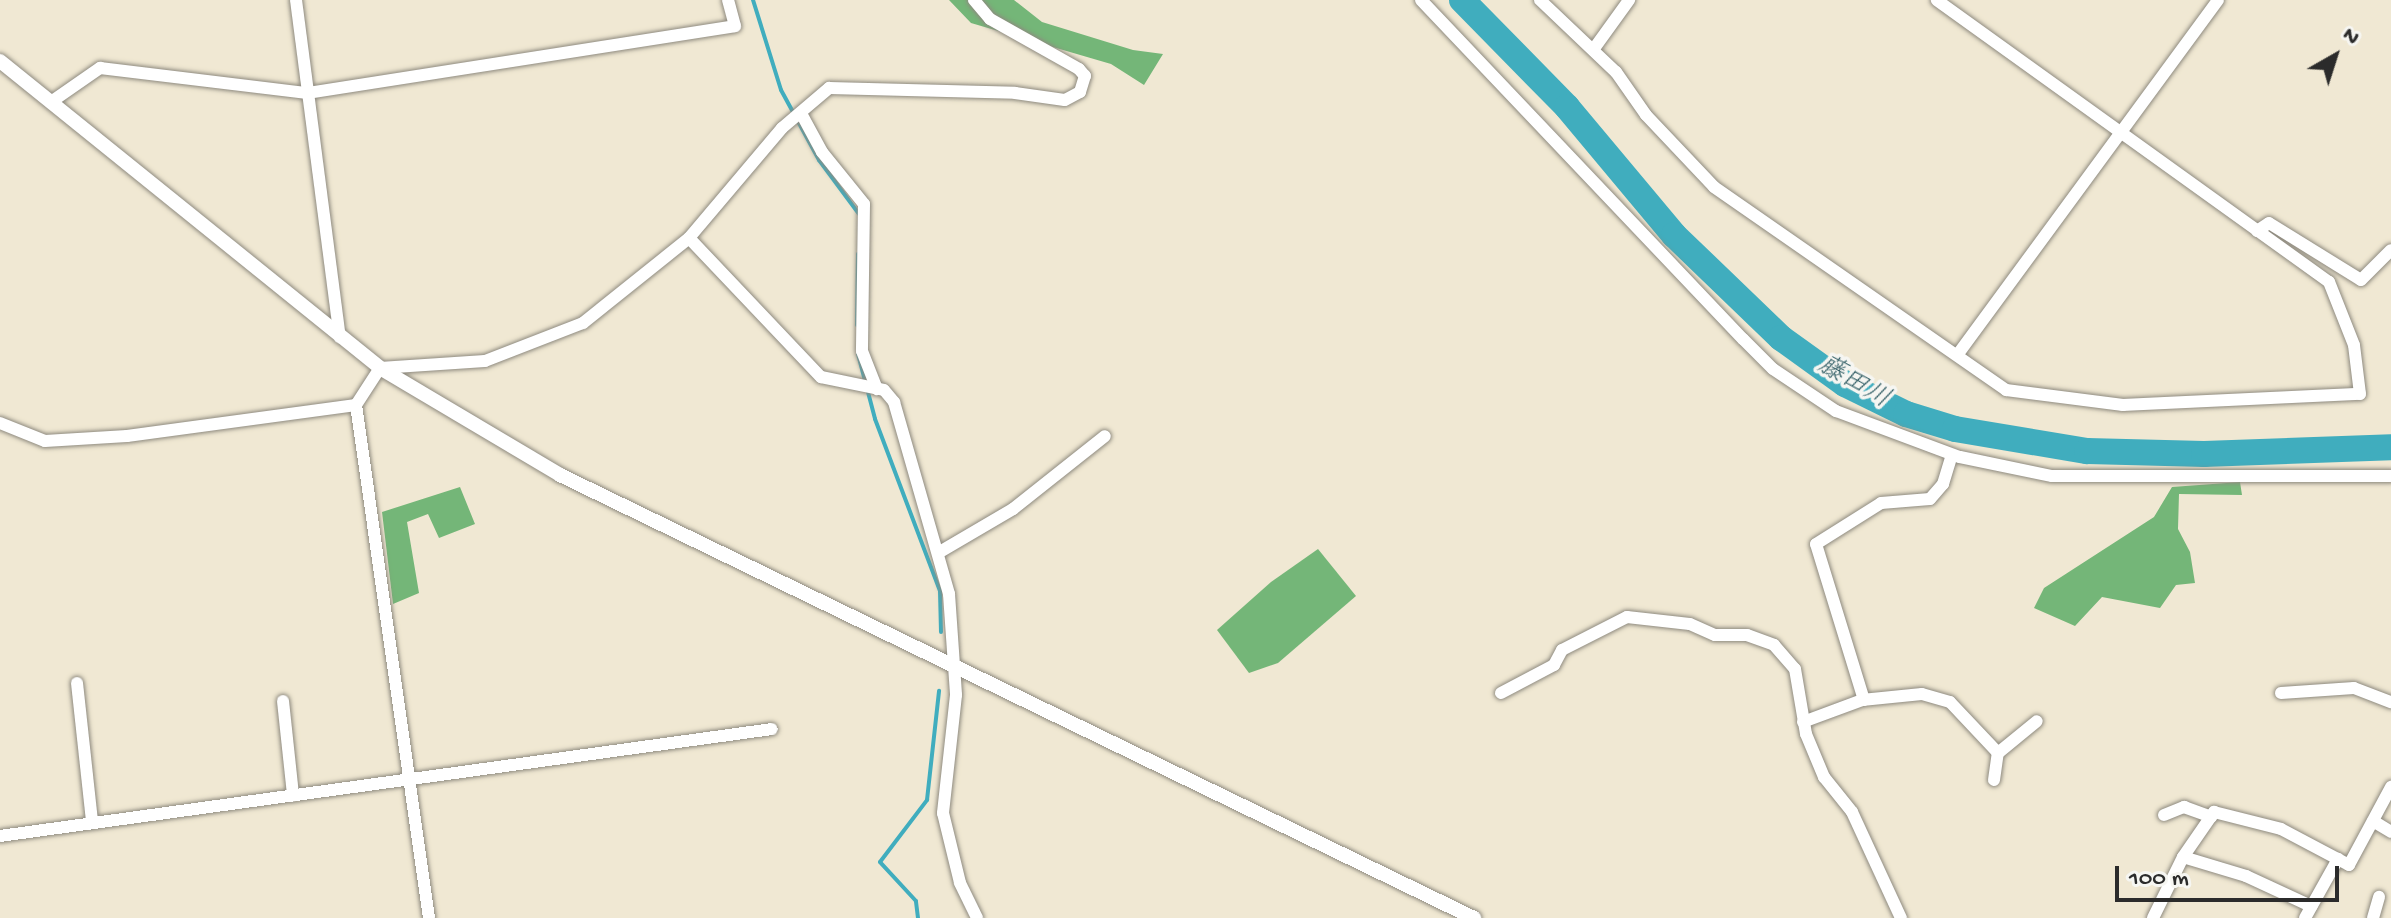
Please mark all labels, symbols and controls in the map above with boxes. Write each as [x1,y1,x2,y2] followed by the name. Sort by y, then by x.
[2295,16,2375,96] north arrow
[2336,23,2364,52] text: N
[1811,351,1895,417] water label: 藤田川
[2119,850,2343,900] scale bar
[2129,865,2189,894] text: 100 m

